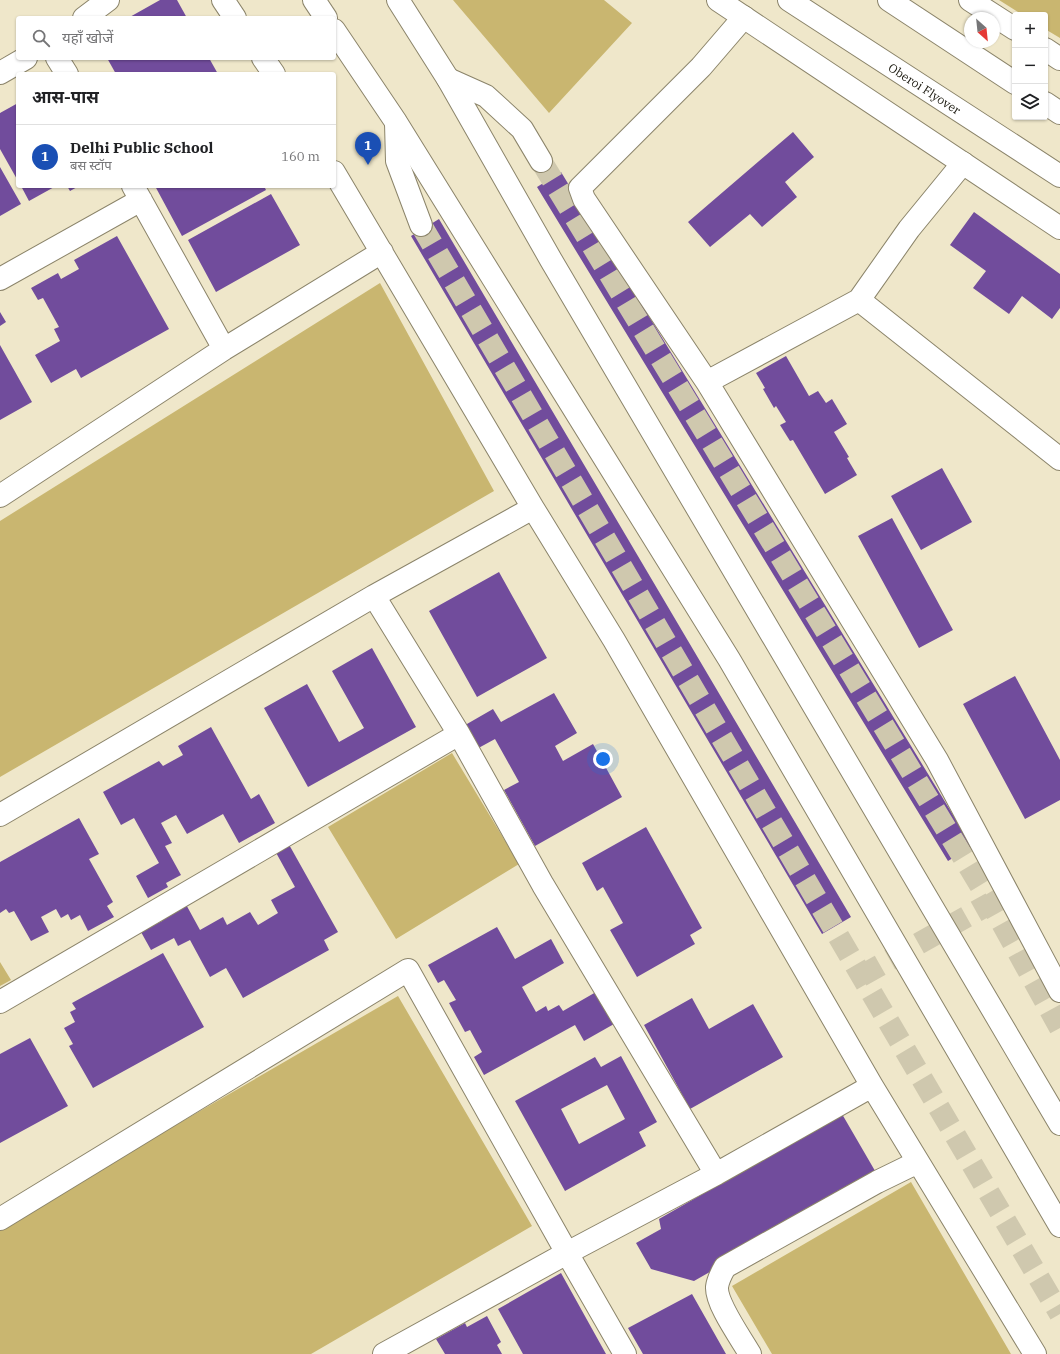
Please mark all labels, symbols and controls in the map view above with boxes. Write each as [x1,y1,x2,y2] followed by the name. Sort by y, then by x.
[964,12,1000,48] north arrow
[1012,12,1048,120] map controls
[1012,12,1048,48] button: +
[16,16,336,60] search box
[30,27,52,49] icon: search
[62,28,113,47] text: यहाँ खोजें
[1012,48,1048,84] button: −
[886,59,964,118] street label: Oberoi Flyover
[1012,84,1048,120] button: layers
[32,86,99,108] text: आस-पास
[355,132,381,165] pin: 1
[70,138,213,157] text: Delhi Public School
[41,148,49,165] text: 1
[281,148,320,165] text: 160 m
[70,157,112,174] text: बस स्टॉप
[593,749,613,769] your location

